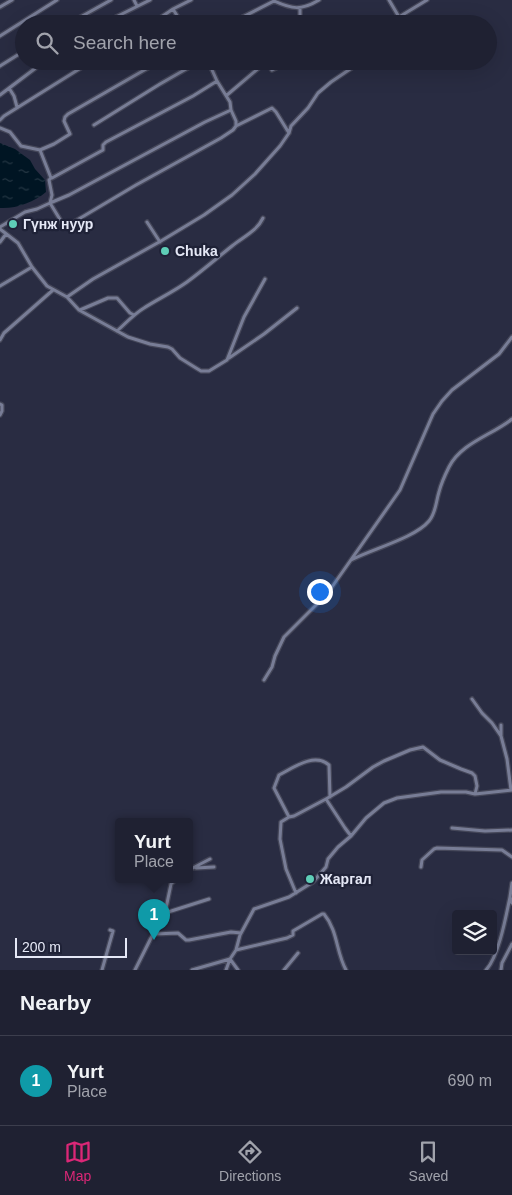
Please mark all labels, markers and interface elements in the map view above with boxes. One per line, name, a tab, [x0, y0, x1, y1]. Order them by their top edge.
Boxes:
search box	[15, 15, 497, 70]
icon: search	[33, 29, 61, 57]
text: Search here	[73, 32, 177, 53]
place label: Гүнж нуур	[23, 216, 93, 232]
marker: Гүнж нуур	[7, 218, 19, 230]
place label: Chuka	[175, 243, 218, 259]
marker: Chuka	[159, 245, 171, 257]
your location	[307, 579, 333, 605]
popup	[115, 818, 193, 883]
text: Yurt	[134, 831, 171, 852]
text: Place	[134, 853, 174, 870]
place label: Жаргал	[319, 871, 372, 887]
marker: Жаргал	[304, 873, 316, 885]
pin: 1	[138, 899, 170, 940]
map controls	[452, 910, 497, 955]
button: layers	[452, 910, 497, 955]
scale bar	[15, 935, 128, 958]
text: 200 m	[22, 939, 61, 955]
text: Nearby	[20, 991, 91, 1014]
text: Yurt	[67, 1061, 104, 1082]
text: 1	[32, 1072, 40, 1089]
text: 690 m	[448, 1072, 492, 1089]
text: Place	[67, 1083, 107, 1100]
tab: Map	[64, 1138, 92, 1184]
tab: Directions	[219, 1138, 281, 1184]
tab: Saved	[409, 1138, 448, 1184]

